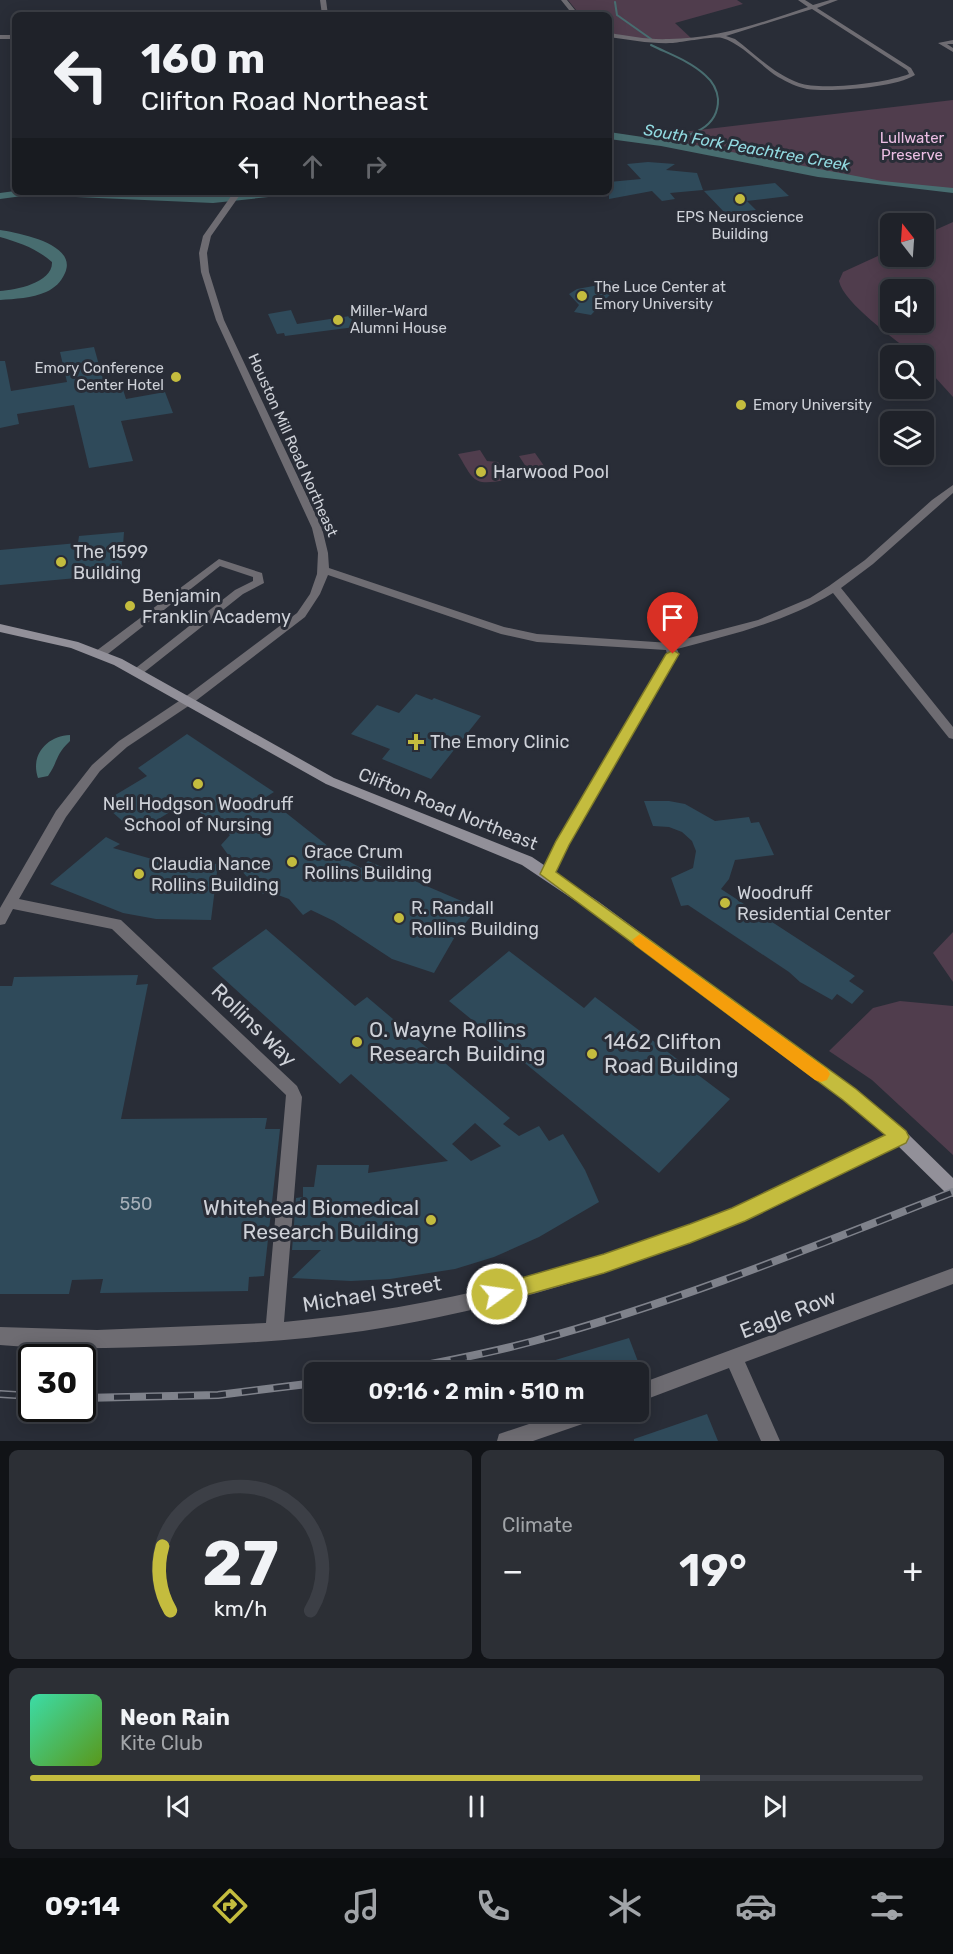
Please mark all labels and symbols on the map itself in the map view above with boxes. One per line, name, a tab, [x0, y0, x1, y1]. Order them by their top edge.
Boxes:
water label: South Fork Peachtree Creek	[642, 120, 852, 175]
park label: Lullwater Preserve	[880, 129, 945, 164]
marker: EPS Neuroscience Building	[733, 192, 747, 206]
place label: EPS Neuroscience Building	[676, 208, 804, 243]
north arrow	[880, 213, 934, 267]
place label: The Luce Center at Emory University	[594, 278, 726, 313]
marker: The Luce Center at Emory University	[575, 289, 589, 303]
place label: Miller-Ward Alumni House	[350, 302, 447, 337]
marker: Miller-Ward Alumni House	[331, 313, 345, 327]
street label: Houston Mill Road Northeast	[244, 350, 342, 540]
place label: Emory Conference Center Hotel	[34, 359, 164, 394]
marker: Emory Conference Center Hotel	[169, 370, 183, 384]
place label: Emory University	[753, 396, 872, 414]
marker: Emory University	[734, 398, 748, 412]
place label: Harwood Pool	[493, 461, 609, 483]
marker: Harwood Pool	[474, 465, 488, 479]
place label: The 1599 Building	[73, 541, 148, 584]
marker: The 1599 Building	[54, 555, 68, 569]
place label: Benjamin Franklin Academy	[142, 585, 291, 628]
pin	[647, 592, 698, 654]
marker: Benjamin Franklin Academy	[123, 599, 137, 613]
place label: The Emory Clinic	[430, 731, 569, 753]
marker: The Emory Clinic	[407, 733, 425, 751]
street label: Clifton Road Northeast	[355, 763, 541, 855]
marker: Nell Hodgson Woodruff School of Nursing	[191, 777, 205, 791]
place label: Nell Hodgson Woodruff School of Nursing	[103, 793, 294, 836]
place label: Grace Crum Rollins Building	[304, 841, 432, 884]
place label: Claudia Nance Rollins Building	[151, 853, 279, 896]
marker: Grace Crum Rollins Building	[285, 855, 299, 869]
marker: Claudia Nance Rollins Building	[132, 867, 146, 881]
place label: Woodruff Residential Center	[737, 882, 891, 925]
marker: Woodruff Residential Center	[718, 896, 732, 910]
place label: R. Randall Rollins Building	[411, 897, 539, 940]
marker: R. Randall Rollins Building	[392, 911, 406, 925]
street label: Rollins Way	[207, 978, 302, 1072]
place label: O. Wayne Rollins Research Building	[369, 1017, 545, 1066]
place label: 1462 Clifton Road Building	[604, 1029, 739, 1078]
marker: O. Wayne Rollins Research Building	[350, 1035, 364, 1049]
marker: 1462 Clifton Road Building	[585, 1047, 599, 1061]
house number: 550	[120, 1193, 152, 1215]
place label: Whitehead Biomedical Research Building	[203, 1195, 419, 1244]
marker: Whitehead Biomedical Research Building	[424, 1213, 438, 1227]
position arrow	[465, 1262, 529, 1326]
street label: Michael Street	[301, 1270, 443, 1317]
street label: Eagle Row	[736, 1284, 840, 1343]
speed limit sign: 30	[18, 1344, 96, 1422]

